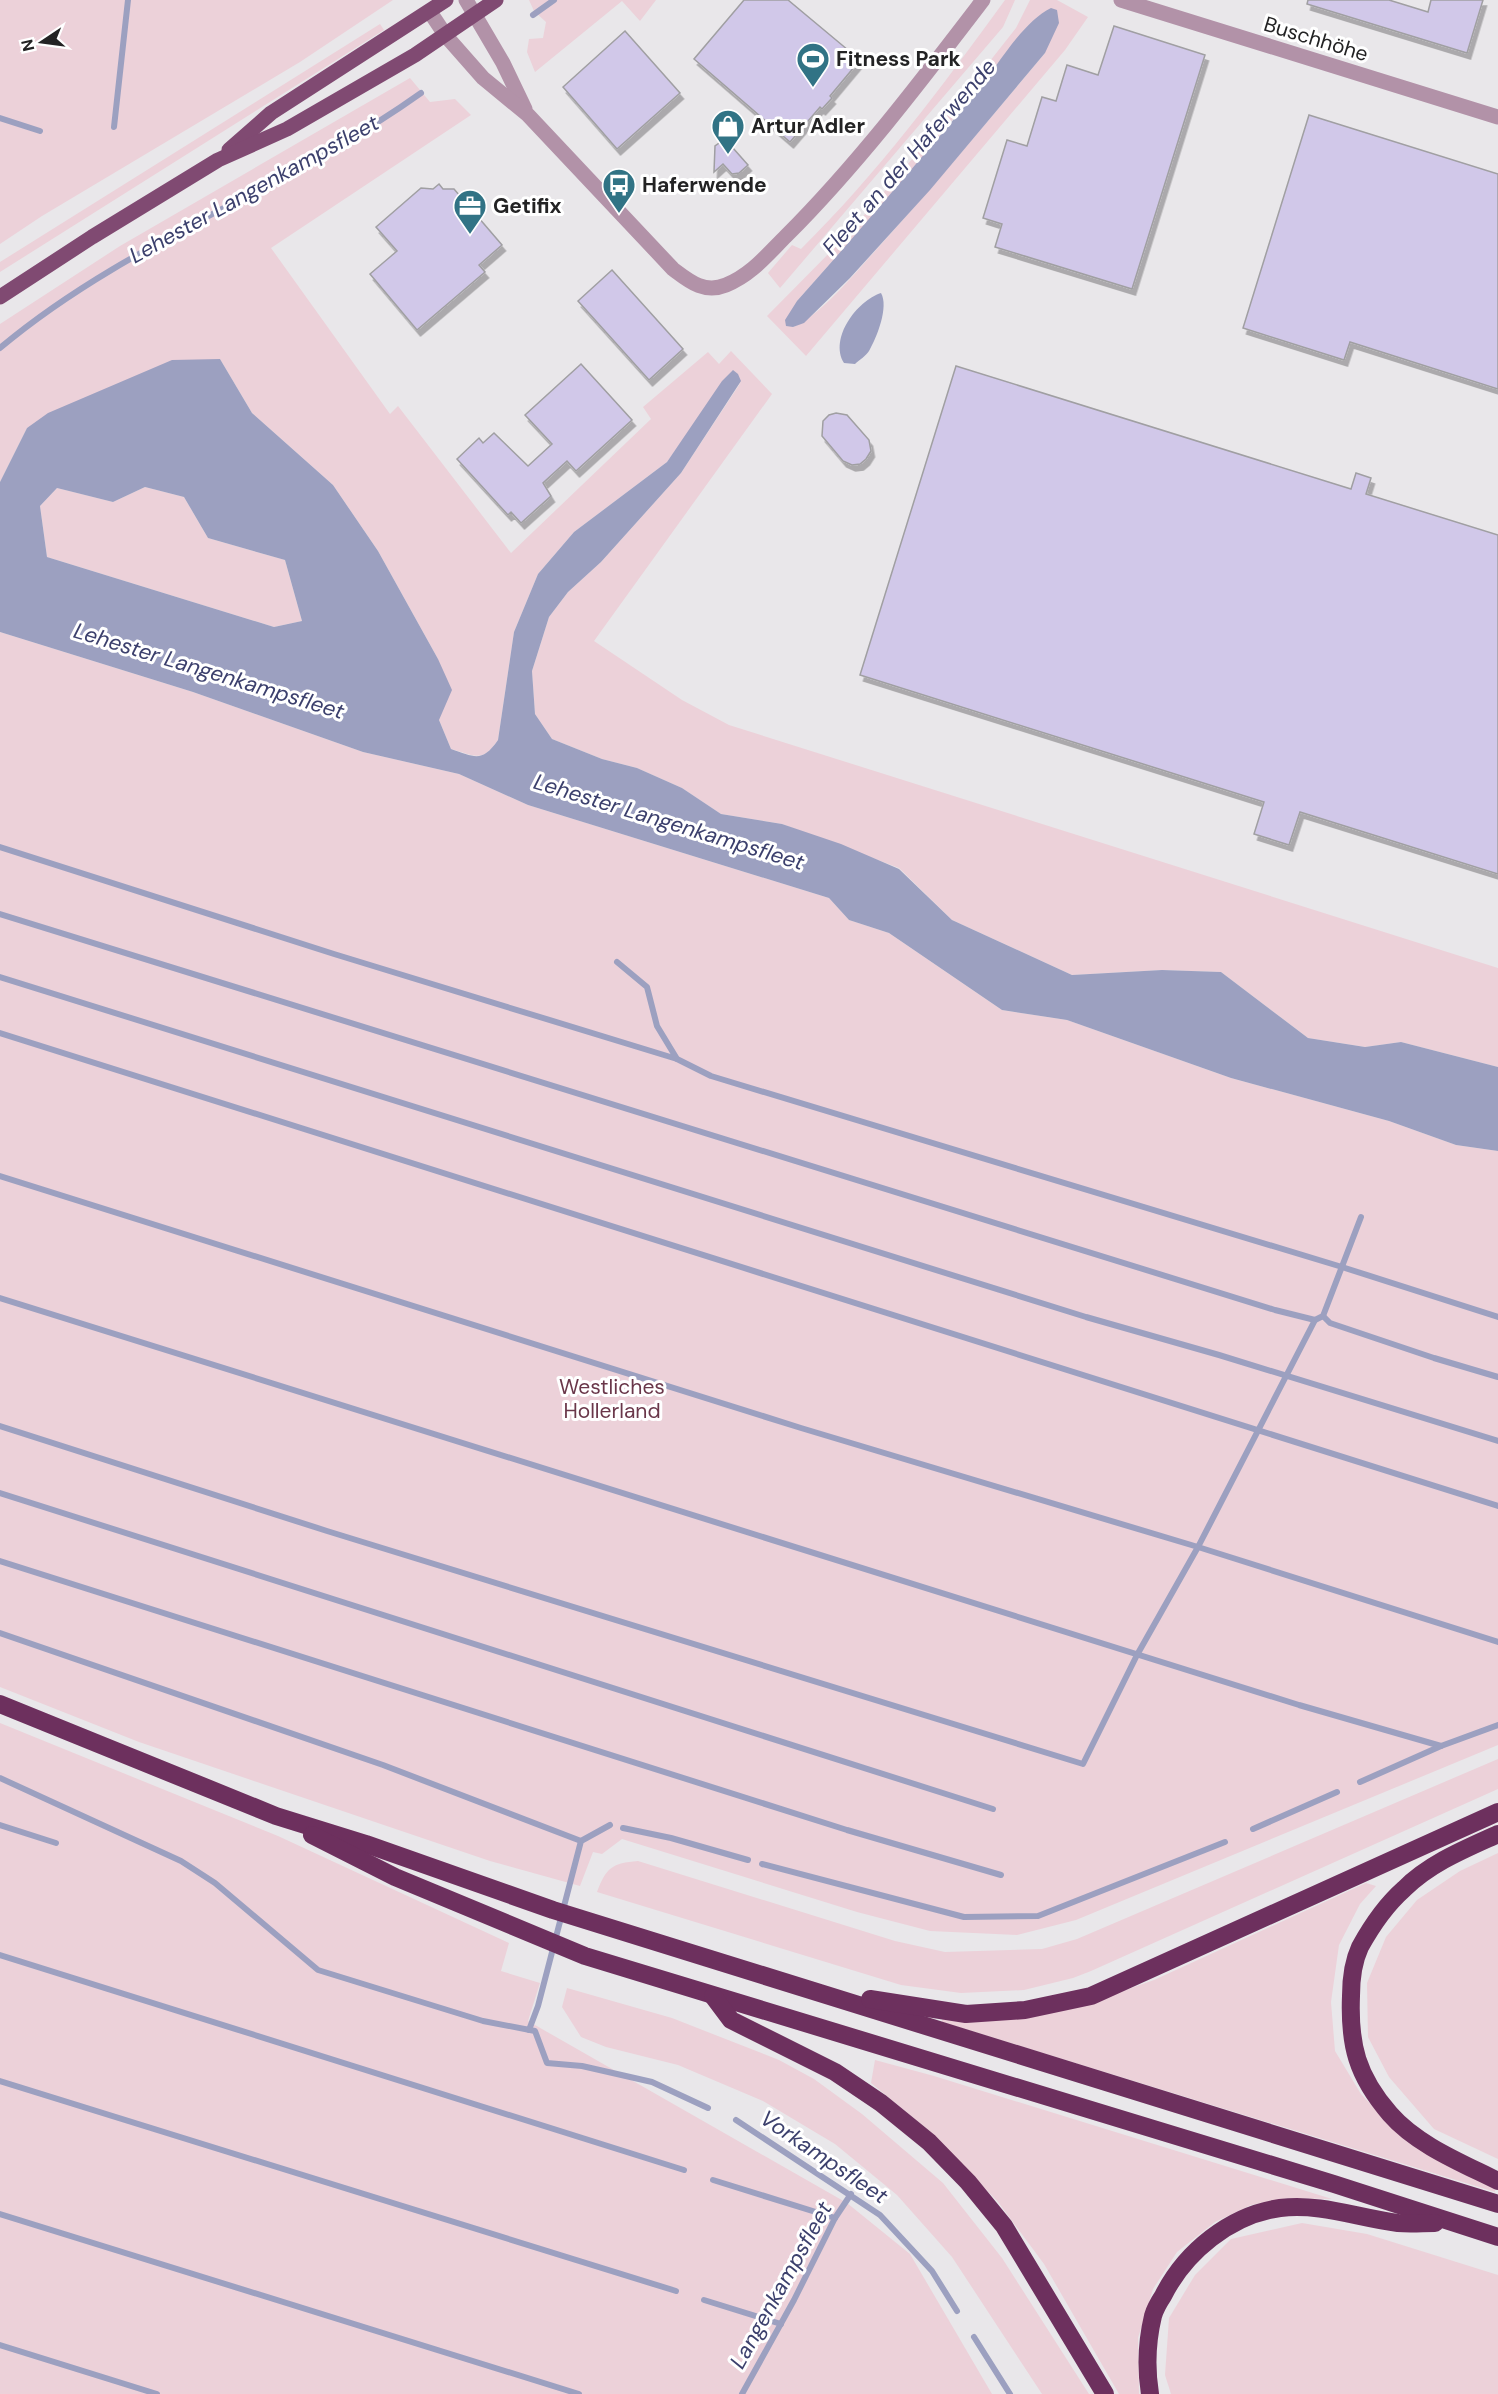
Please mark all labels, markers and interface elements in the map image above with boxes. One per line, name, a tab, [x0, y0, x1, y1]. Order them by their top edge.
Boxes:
street label: Buschhöhe	[1260, 10, 1372, 68]
north arrow	[12, 12, 72, 72]
text: N	[16, 37, 39, 53]
sports icon: Fitness Park	[795, 41, 831, 88]
place label: Fitness Park	[836, 45, 961, 73]
water label: Fleet an der Haferwende	[816, 53, 1002, 261]
water label: Lehester Langenkampsfleet	[124, 108, 384, 270]
shop icon: Artur Adler	[710, 108, 746, 155]
place label: Artur Adler	[751, 112, 865, 140]
bus stop icon: Haferwende	[601, 167, 637, 214]
place label: Haferwende	[642, 171, 767, 199]
office icon: Getifix	[452, 188, 488, 235]
place label: Getifix	[493, 192, 561, 220]
water label: Lehester Langenkampsfleet	[70, 616, 348, 726]
water label: Lehester Langenkampsfleet	[530, 767, 808, 877]
park label: Westliches Hollerland	[559, 1373, 665, 1425]
water label: Vorkampsfleet	[755, 2104, 894, 2211]
water label: Langenkampsfleet	[723, 2196, 839, 2374]

